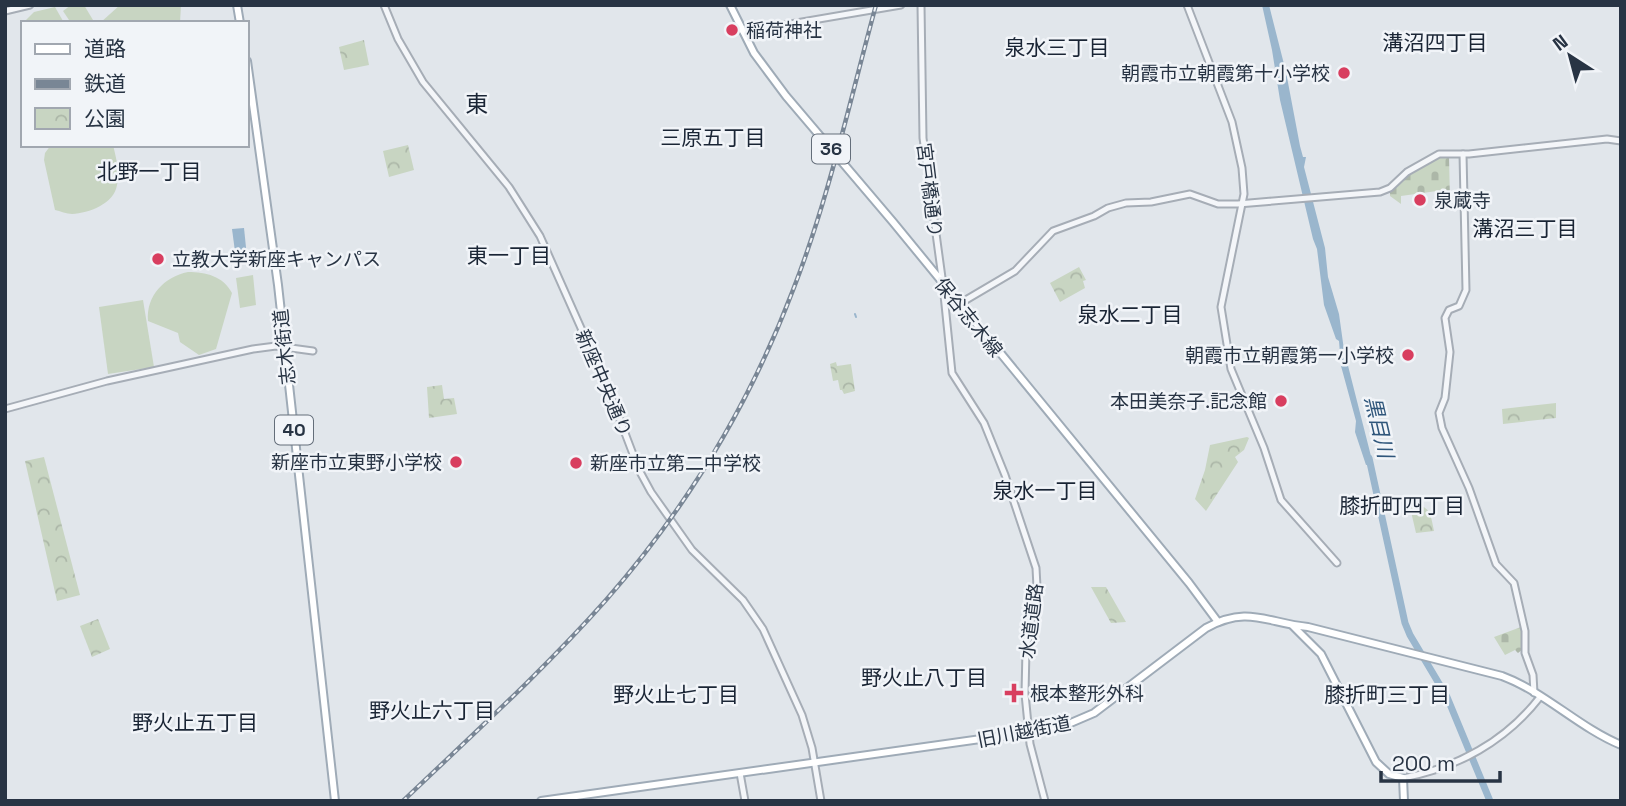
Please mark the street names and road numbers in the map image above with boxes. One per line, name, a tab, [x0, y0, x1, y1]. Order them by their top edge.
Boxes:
road number: 36	[812, 134, 850, 164]
street label: 宮戸橋通り	[911, 141, 948, 239]
street label: 保谷志木線	[929, 273, 1008, 362]
street label: 志木街道	[268, 308, 301, 386]
street label: 新座中央通り	[570, 326, 637, 441]
road number: 40	[275, 416, 313, 444]
street label: 水道道路	[1014, 582, 1049, 660]
street label: 旧川越街道	[975, 710, 1073, 753]

